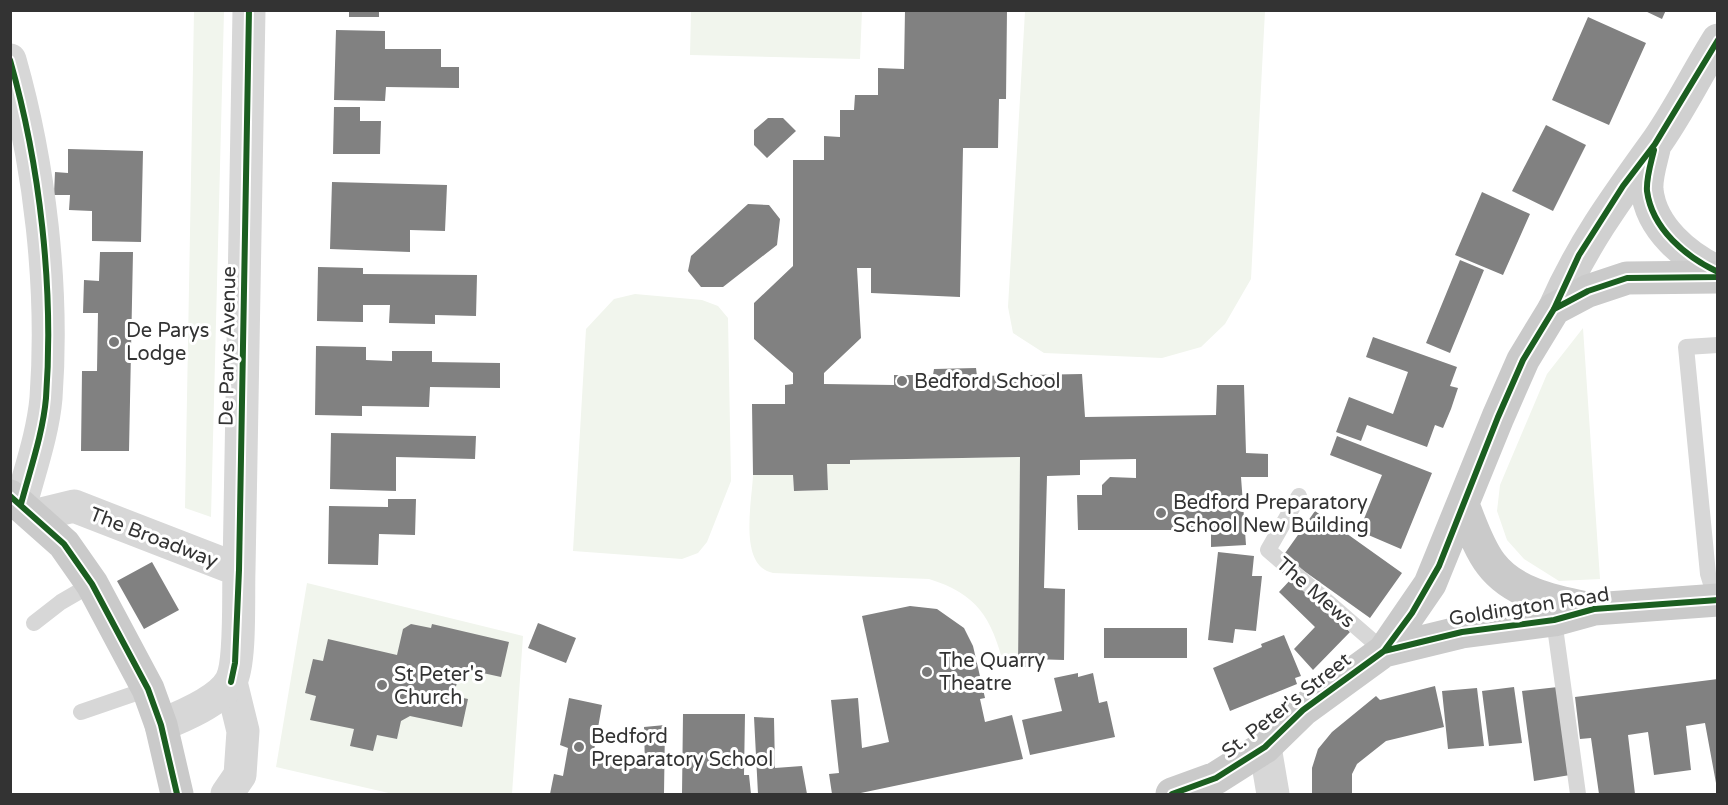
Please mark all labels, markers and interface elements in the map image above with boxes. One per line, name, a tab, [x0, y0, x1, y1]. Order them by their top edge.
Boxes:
street label: De Parys Avenue	[215, 266, 241, 426]
place label: De Parys Lodge	[126, 319, 209, 366]
marker: De Parys Lodge	[107, 335, 121, 349]
place label: Bedford School	[914, 370, 1061, 394]
marker: Bedford School	[895, 374, 909, 388]
place label: Bedford Preparatory School New Building	[1173, 491, 1369, 538]
street label: The Broadway	[86, 502, 221, 573]
marker: Bedford Preparatory School New Building	[1154, 506, 1168, 520]
street label: The Mews	[1271, 552, 1360, 633]
street label: Goldington Road	[1447, 582, 1611, 632]
street label: St. Peter's Street	[1217, 648, 1356, 764]
place label: The Quarry Theatre	[939, 649, 1046, 696]
place label: St Peter's Church	[394, 663, 484, 710]
marker: The Quarry Theatre	[920, 665, 934, 679]
marker: St Peter's Church	[375, 678, 389, 692]
place label: Bedford Preparatory School	[591, 725, 773, 772]
marker: Bedford Preparatory School	[572, 740, 586, 754]

